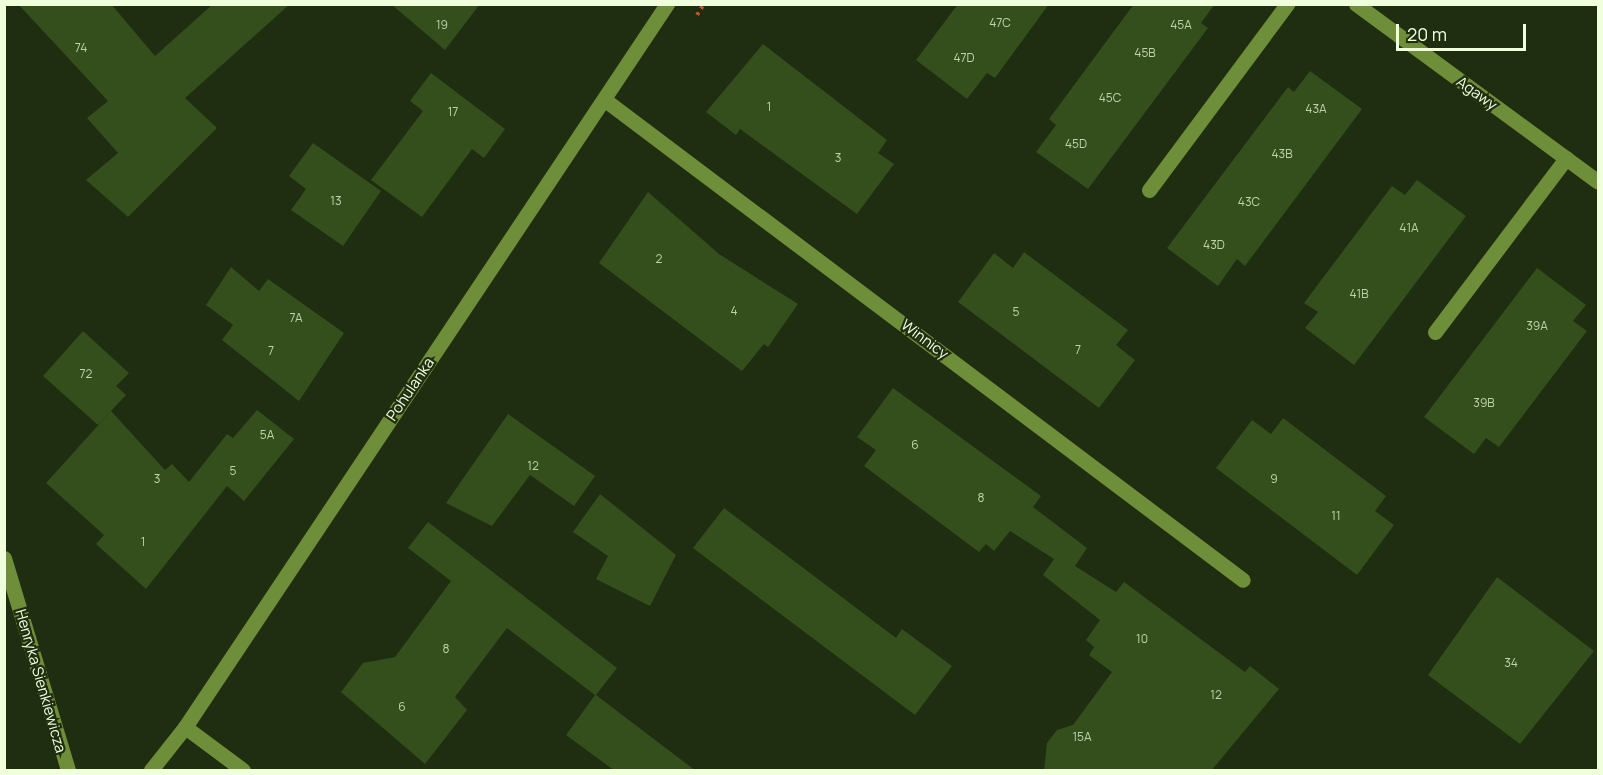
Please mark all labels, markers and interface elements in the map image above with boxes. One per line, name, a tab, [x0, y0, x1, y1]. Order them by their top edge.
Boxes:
scale bar	[1399, 12, 1530, 50]
house number: 47C	[989, 16, 1011, 30]
house number: 19	[436, 18, 448, 32]
house number: 45A	[1170, 18, 1192, 32]
text: 20 m	[1407, 22, 1447, 46]
house number: 74	[75, 41, 87, 55]
house number: 45B	[1134, 46, 1156, 60]
house number: 47D	[953, 51, 975, 65]
street label: Agawy	[1453, 72, 1501, 114]
house number: 45C	[1099, 91, 1121, 105]
house number: 1	[767, 100, 771, 114]
house number: 43A	[1305, 102, 1327, 116]
house number: 17	[448, 105, 458, 119]
house number: 45D	[1065, 137, 1087, 151]
house number: 43B	[1271, 147, 1293, 161]
house number: 3	[835, 151, 841, 165]
house number: 13	[330, 194, 342, 208]
house number: 43C	[1238, 195, 1260, 209]
house number: 41A	[1399, 221, 1419, 235]
house number: 43D	[1203, 238, 1225, 252]
house number: 2	[656, 252, 662, 266]
house number: 41B	[1349, 287, 1369, 301]
house number: 4	[730, 304, 738, 318]
house number: 5	[1013, 305, 1019, 319]
house number: 7A	[289, 311, 303, 325]
street label: Winnicy	[898, 315, 952, 363]
house number: 39A	[1526, 319, 1548, 333]
house number: 7	[1075, 343, 1081, 357]
house number: 7	[268, 344, 274, 358]
street label: Pohulanka	[382, 354, 438, 424]
house number: 72	[80, 367, 92, 381]
house number: 39B	[1473, 396, 1495, 410]
house number: 5A	[260, 428, 274, 442]
house number: 6	[911, 438, 919, 452]
house number: 12	[527, 459, 539, 473]
house number: 5	[230, 464, 236, 478]
house number: 3	[154, 472, 160, 486]
house number: 9	[1270, 472, 1278, 486]
house number: 8	[978, 491, 984, 505]
house number: 11	[1331, 509, 1341, 523]
house number: 1	[141, 535, 145, 549]
street label: Henryka Sienkiewicza	[12, 607, 70, 755]
house number: 10	[1136, 632, 1148, 646]
house number: 8	[443, 642, 449, 656]
house number: 34	[1504, 656, 1518, 670]
house number: 12	[1210, 688, 1222, 702]
house number: 6	[398, 700, 406, 714]
house number: 15A	[1072, 730, 1092, 744]

